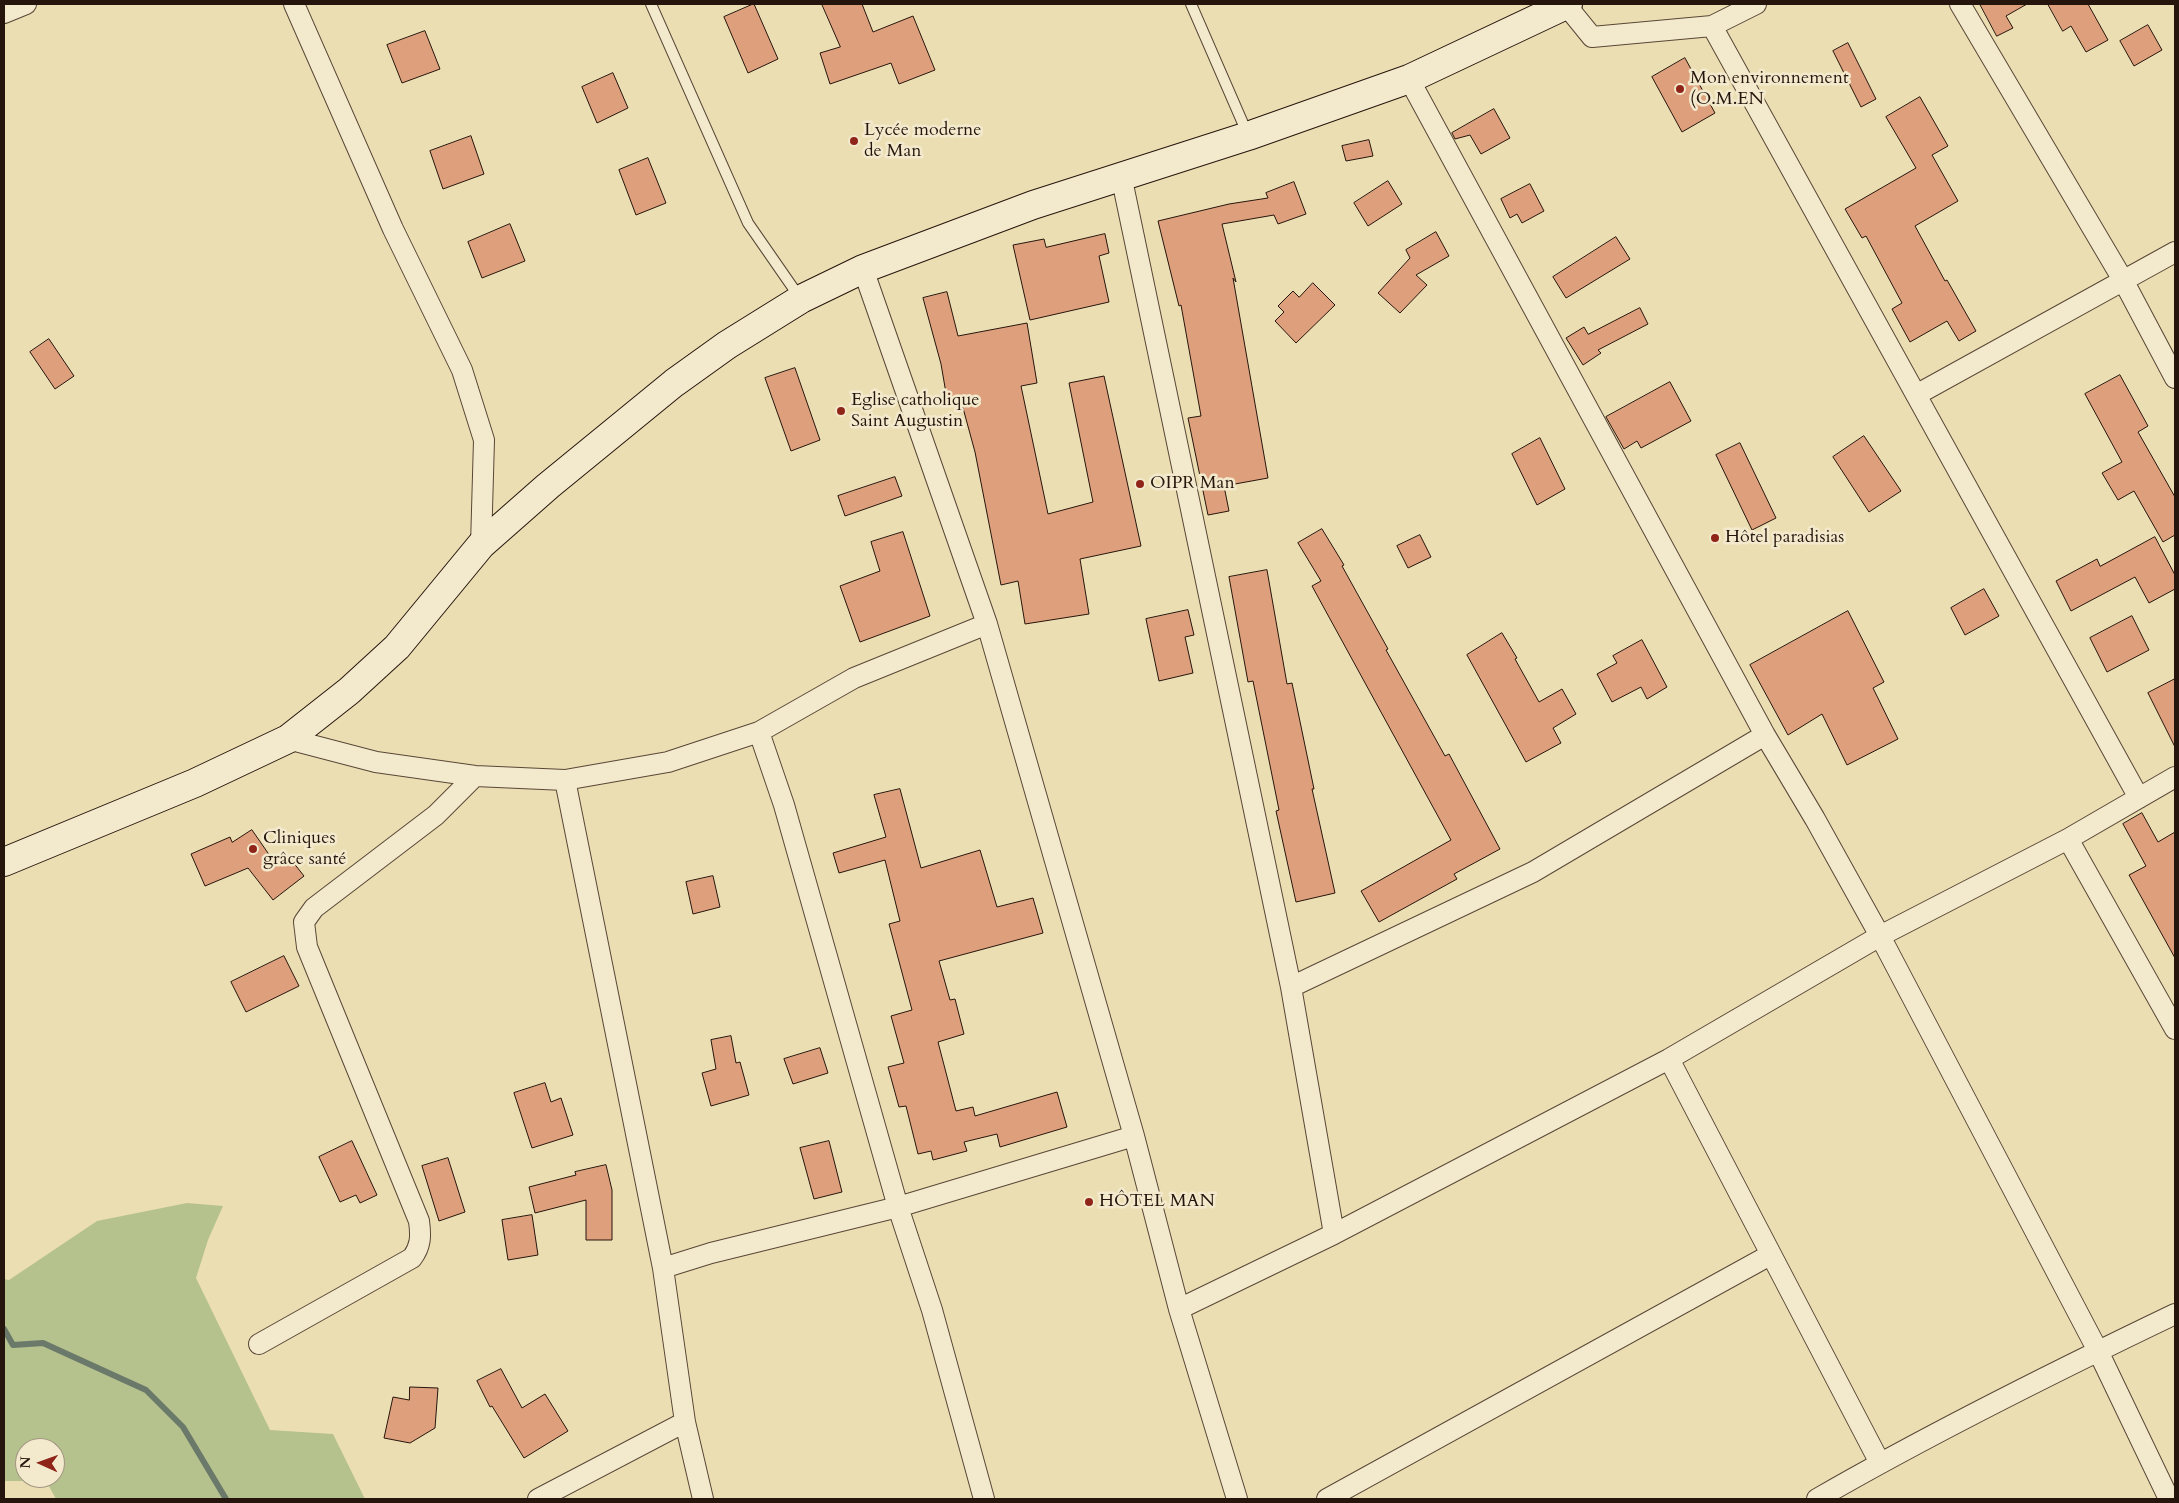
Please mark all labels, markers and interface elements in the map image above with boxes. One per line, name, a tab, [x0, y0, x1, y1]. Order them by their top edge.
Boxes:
place label: Mon environnement (O.M.EN	[1690, 68, 1849, 110]
marker: Mon environnement (O.M.EN	[1674, 83, 1686, 95]
place label: Lycée moderne de Man	[864, 120, 981, 162]
marker: Lycée moderne de Man	[848, 135, 860, 147]
place label: Eglise catholique Saint Augustin	[851, 390, 979, 432]
marker: Eglise catholique Saint Augustin	[835, 405, 847, 417]
place label: OIPR Man	[1150, 473, 1235, 495]
marker: OIPR Man	[1134, 478, 1146, 490]
place label: Hôtel paradisias	[1725, 527, 1844, 549]
marker: Hôtel paradisias	[1709, 532, 1721, 544]
place label: Cliniques grâce santé	[263, 828, 347, 871]
marker: Cliniques grâce santé	[247, 843, 259, 855]
place label: HÔTEL MAN	[1099, 1191, 1215, 1213]
marker: HÔTEL MAN	[1083, 1196, 1095, 1208]
north arrow	[15, 1438, 65, 1488]
text: N	[16, 1456, 35, 1469]

